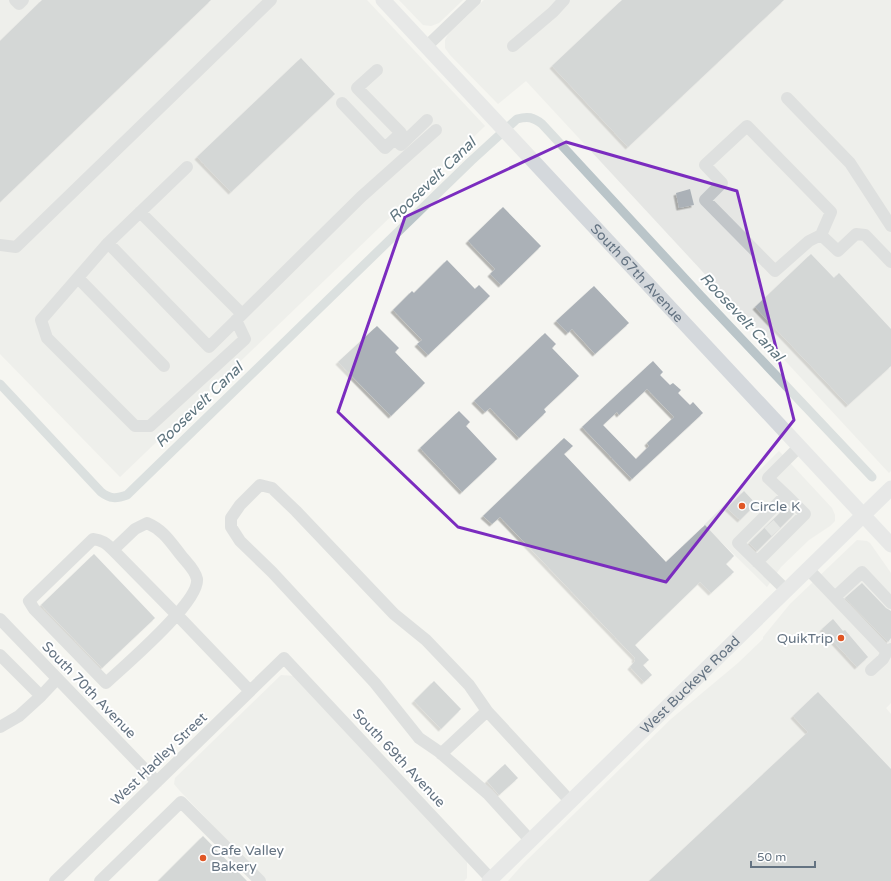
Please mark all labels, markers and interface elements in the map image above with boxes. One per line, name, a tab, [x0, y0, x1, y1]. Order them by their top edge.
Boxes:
water label: Roosevelt Canal	[385, 132, 481, 226]
street label: South 67th Avenue	[587, 220, 687, 326]
water label: Roosevelt Canal	[696, 269, 789, 367]
water label: Roosevelt Canal	[152, 357, 248, 451]
place label: Circle K	[750, 498, 800, 515]
marker: Circle K	[737, 501, 747, 511]
place label: QuikTrip	[777, 630, 833, 647]
street label: West Buckeye Road	[637, 632, 743, 737]
marker: QuikTrip	[836, 633, 846, 643]
street label: South 70th Avenue	[38, 638, 140, 742]
street label: South 69th Avenue	[349, 705, 449, 811]
street label: West Hadley Street	[107, 708, 211, 809]
place label: Cafe Valley Bakery	[211, 842, 285, 875]
scale bar	[751, 843, 815, 869]
text: 50 m	[757, 850, 786, 864]
marker: Cafe Valley Bakery	[198, 853, 208, 863]

